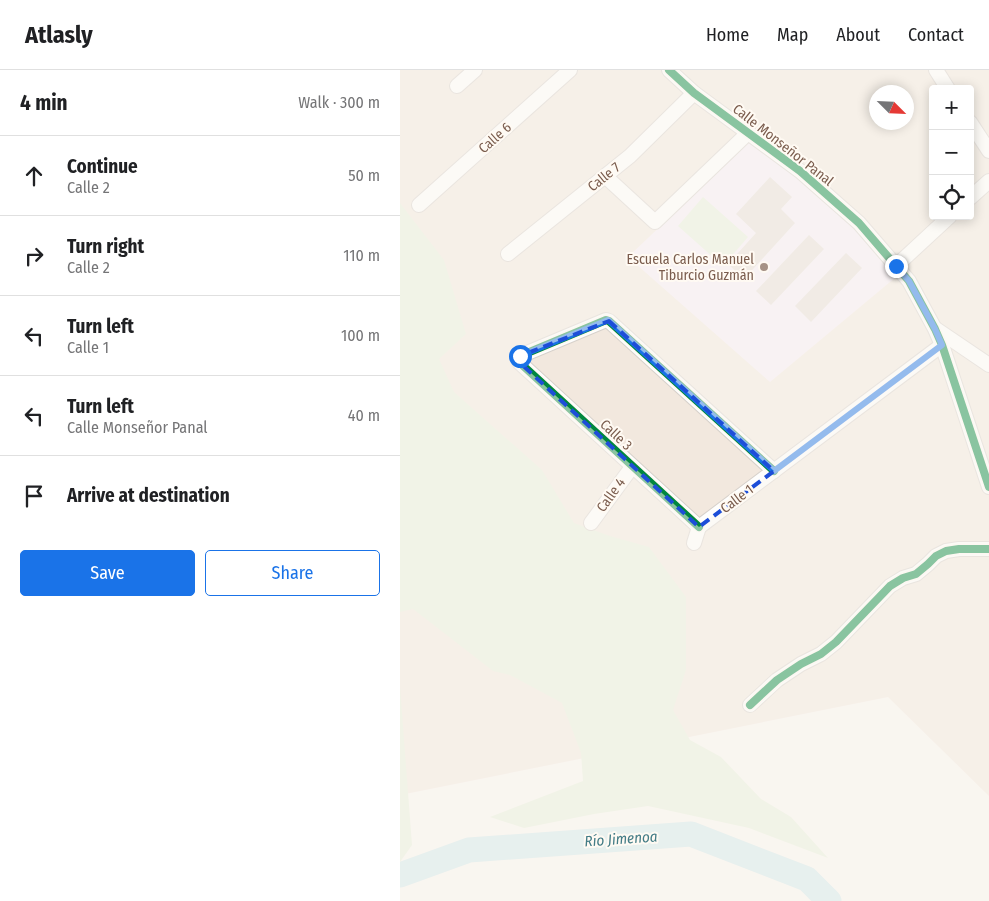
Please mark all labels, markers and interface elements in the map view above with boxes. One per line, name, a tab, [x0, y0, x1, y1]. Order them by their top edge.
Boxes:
text: Atlasly	[25, 21, 93, 49]
text: Home	[706, 24, 749, 46]
text: Map	[777, 24, 808, 46]
text: About	[836, 24, 880, 46]
text: Contact	[908, 24, 964, 46]
north arrow	[869, 85, 914, 130]
map controls	[929, 85, 974, 220]
button: +	[929, 85, 974, 130]
text: 4 min	[20, 90, 68, 116]
text: Walk · 300 m	[298, 93, 380, 112]
street label: Calle Monseñor Panal	[729, 100, 837, 190]
street label: Calle 6	[475, 119, 515, 157]
button: −	[929, 130, 974, 175]
text: Continue	[67, 155, 138, 178]
street label: Calle 7	[584, 159, 624, 195]
icon: ahead	[20, 162, 48, 190]
text: 50 m	[348, 166, 380, 185]
button: locate	[929, 175, 974, 220]
text: Calle 2	[67, 178, 110, 197]
text: Turn right	[67, 235, 144, 258]
icon: right	[20, 242, 48, 270]
text: 110 m	[343, 246, 380, 265]
place label: Escuela Carlos Manuel Tiburcio Guzmán	[627, 251, 754, 284]
route end	[885, 255, 908, 278]
text: Calle 2	[67, 258, 110, 277]
marker: Escuela Carlos Manuel Tiburcio Guzmán	[758, 261, 770, 273]
text: Turn left	[67, 315, 134, 338]
icon: left	[20, 322, 48, 350]
text: 100 m	[341, 326, 380, 345]
text: Calle 1	[67, 338, 109, 357]
route start	[509, 345, 532, 368]
text: Turn left	[67, 395, 134, 418]
icon: left	[20, 402, 48, 430]
text: 40 m	[348, 406, 380, 425]
street label: Calle 3	[596, 416, 636, 454]
text: Calle Monseñor Panal	[67, 418, 208, 437]
street label: Calle 4	[593, 474, 629, 515]
street label: Calle 1	[717, 481, 757, 517]
icon: arrive	[20, 482, 48, 510]
text: Arrive at destination	[67, 484, 230, 507]
button: Save	[20, 550, 195, 596]
button: Share	[205, 550, 380, 596]
water label: Río Jimenoa	[584, 827, 658, 851]

